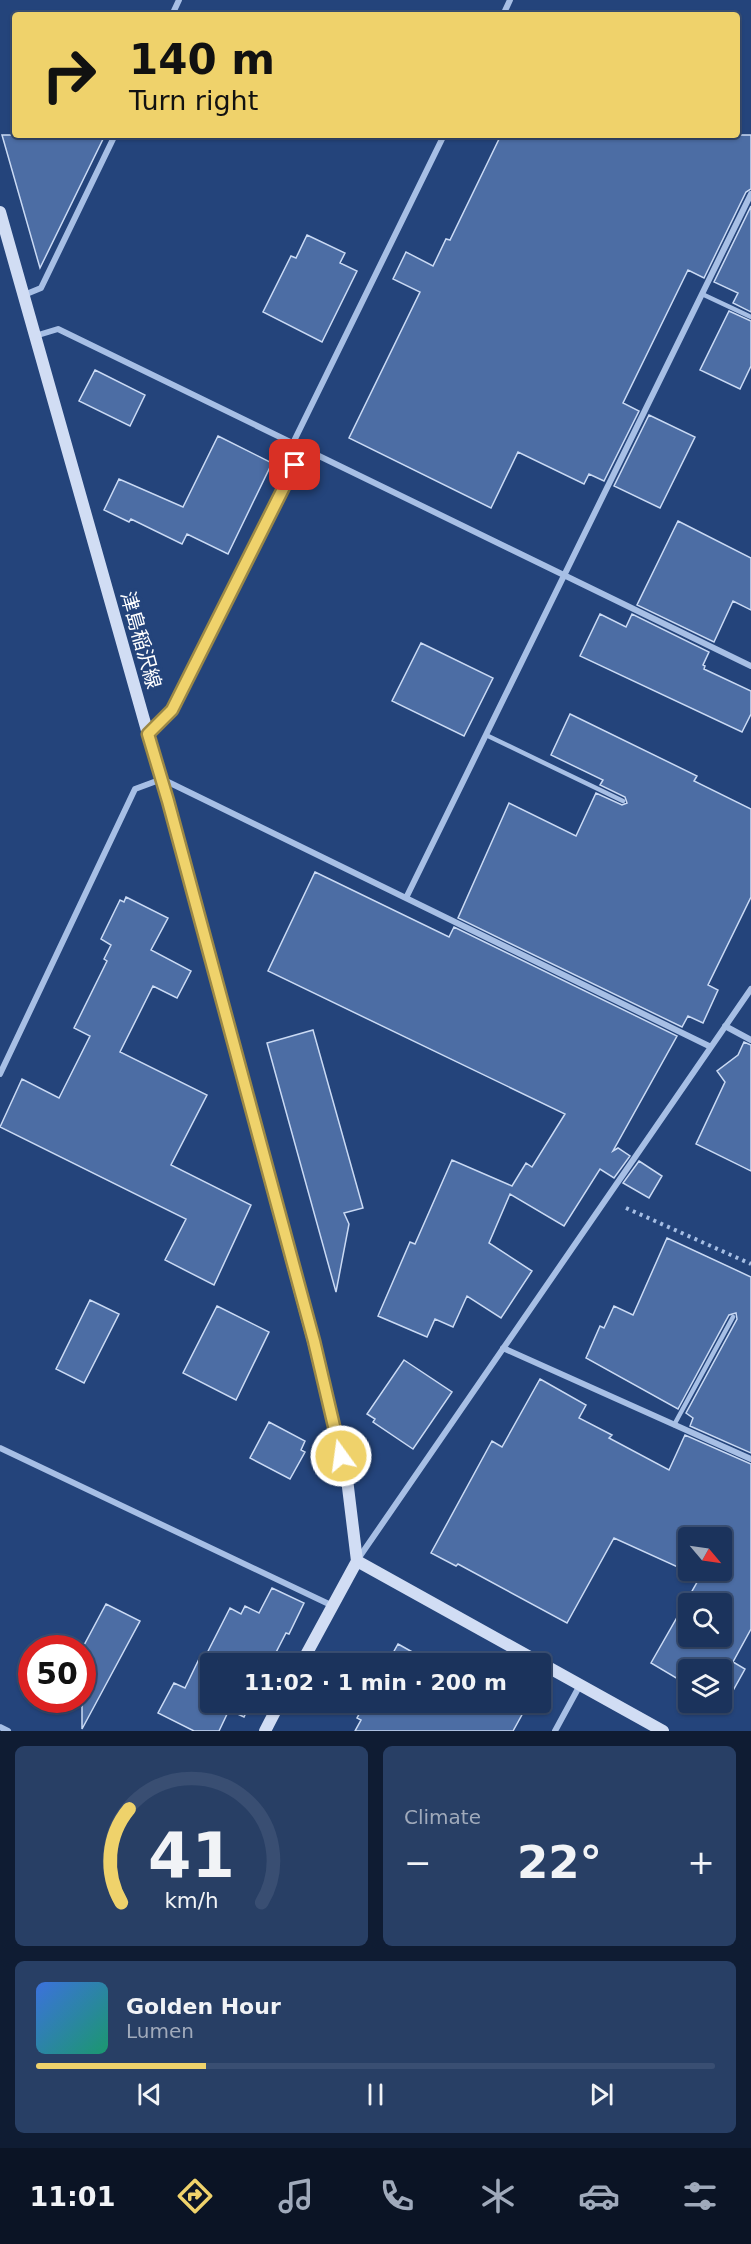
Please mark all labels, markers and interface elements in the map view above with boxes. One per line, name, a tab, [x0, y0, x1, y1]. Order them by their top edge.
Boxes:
text: 140 m	[129, 35, 275, 84]
icon: right	[30, 36, 108, 114]
text: Turn right	[129, 85, 258, 116]
pin	[269, 439, 320, 490]
icon: arrive	[278, 448, 311, 481]
street label: 津島稲沢線	[116, 589, 166, 691]
position arrow	[309, 1424, 373, 1488]
north arrow	[678, 1527, 732, 1581]
map controls	[678, 1527, 732, 1713]
button: search	[678, 1593, 732, 1647]
speed limit sign: 50	[18, 1635, 96, 1713]
button: layers	[678, 1659, 732, 1713]
text: 11:02 · 1 min · 200 m	[244, 1670, 507, 1695]
text: Climate	[404, 1805, 481, 1829]
text: 41	[148, 1819, 235, 1892]
text: 22°	[517, 1836, 602, 1889]
text: −	[404, 1843, 432, 1882]
text: +	[687, 1843, 715, 1882]
text: km/h	[164, 1888, 219, 1913]
text: Golden Hour	[126, 1994, 281, 2019]
text: Lumen	[126, 2019, 194, 2043]
icon: previous	[133, 2078, 166, 2111]
icon: pause	[359, 2078, 392, 2111]
icon: next	[585, 2078, 618, 2111]
icon: directions	[174, 2175, 216, 2217]
icon: music	[275, 2175, 317, 2217]
icon: phone	[376, 2175, 418, 2217]
icon: climate	[477, 2175, 519, 2217]
icon: car	[578, 2175, 620, 2217]
icon: filters	[679, 2175, 721, 2217]
text: 11:01	[30, 2181, 115, 2212]

